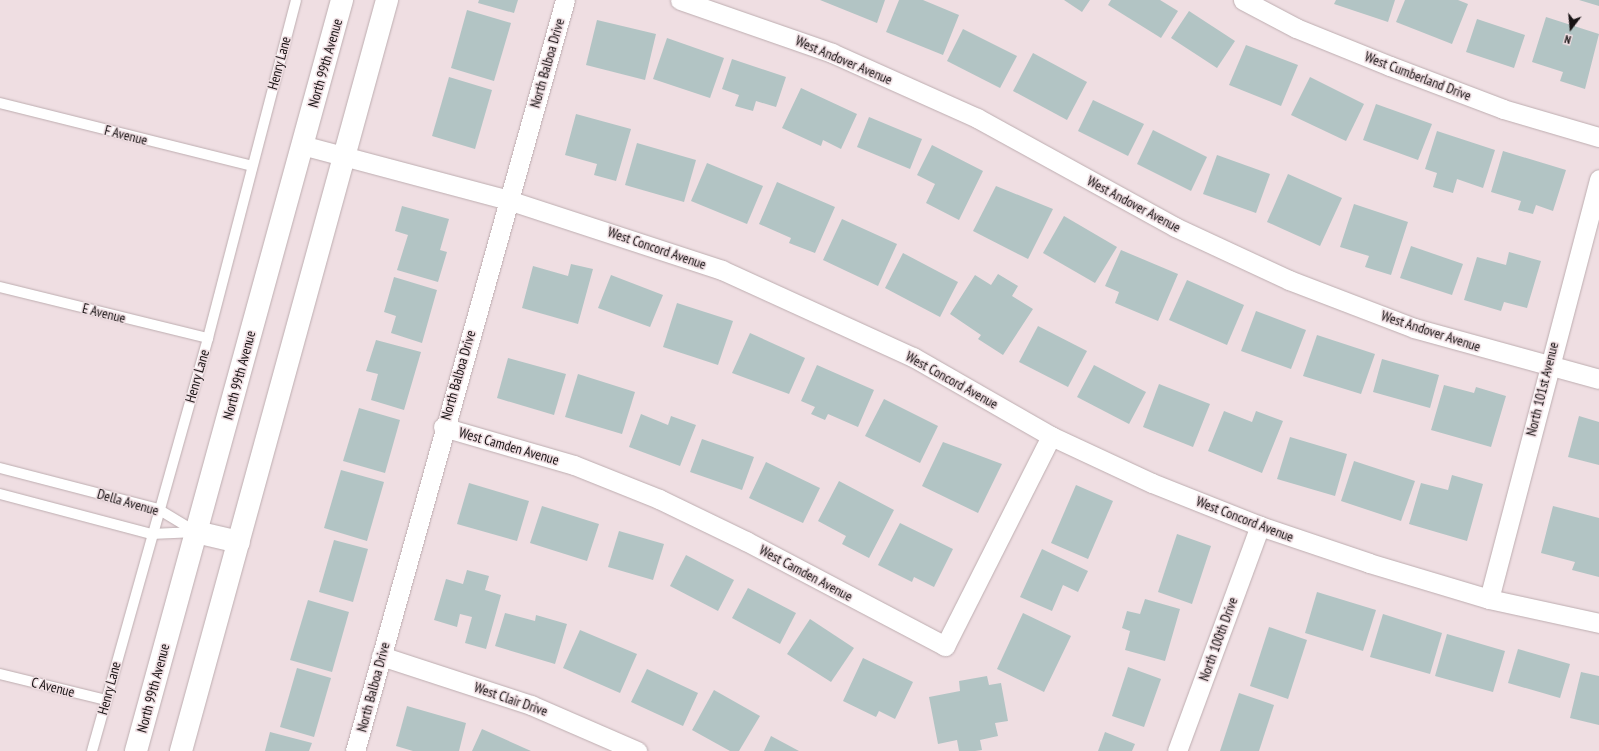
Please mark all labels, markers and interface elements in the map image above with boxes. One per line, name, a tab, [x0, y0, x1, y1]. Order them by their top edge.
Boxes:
north arrow	[1551, 8, 1591, 48]
street label: North Balboa Drive	[526, 16, 568, 110]
street label: North 99th Avenue	[304, 17, 346, 109]
street label: West Andover Avenue	[793, 32, 895, 88]
text: N	[1563, 32, 1572, 47]
street label: Henry Lane	[264, 34, 294, 92]
street label: West Cumberland Drive	[1362, 48, 1474, 104]
street label: F Avenue	[103, 122, 149, 148]
street label: West Andover Avenue	[1084, 172, 1184, 236]
street label: West Concord Avenue	[605, 223, 709, 273]
street label: E Avenue	[80, 299, 128, 327]
street label: West Andover Avenue	[1379, 307, 1483, 355]
street label: North Balboa Drive	[437, 328, 479, 422]
street label: North 99th Avenue	[219, 329, 259, 421]
street label: North 101st Avenue	[1522, 340, 1562, 438]
street label: Henry Lane	[181, 347, 213, 405]
street label: West Concord Avenue	[903, 348, 1001, 412]
street label: West Camden Avenue	[457, 424, 561, 468]
street label: Della Avenue	[95, 485, 161, 519]
street label: West Concord Avenue	[1194, 493, 1296, 545]
street label: West Camden Avenue	[756, 541, 856, 605]
street label: North 100th Drive	[1195, 595, 1241, 683]
street label: North Balboa Drive	[353, 640, 393, 734]
street label: North 99th Avenue	[133, 642, 173, 734]
street label: Henry Lane	[94, 659, 124, 717]
street label: C Avenue	[29, 673, 77, 701]
street label: West Clair Drive	[472, 679, 550, 719]

